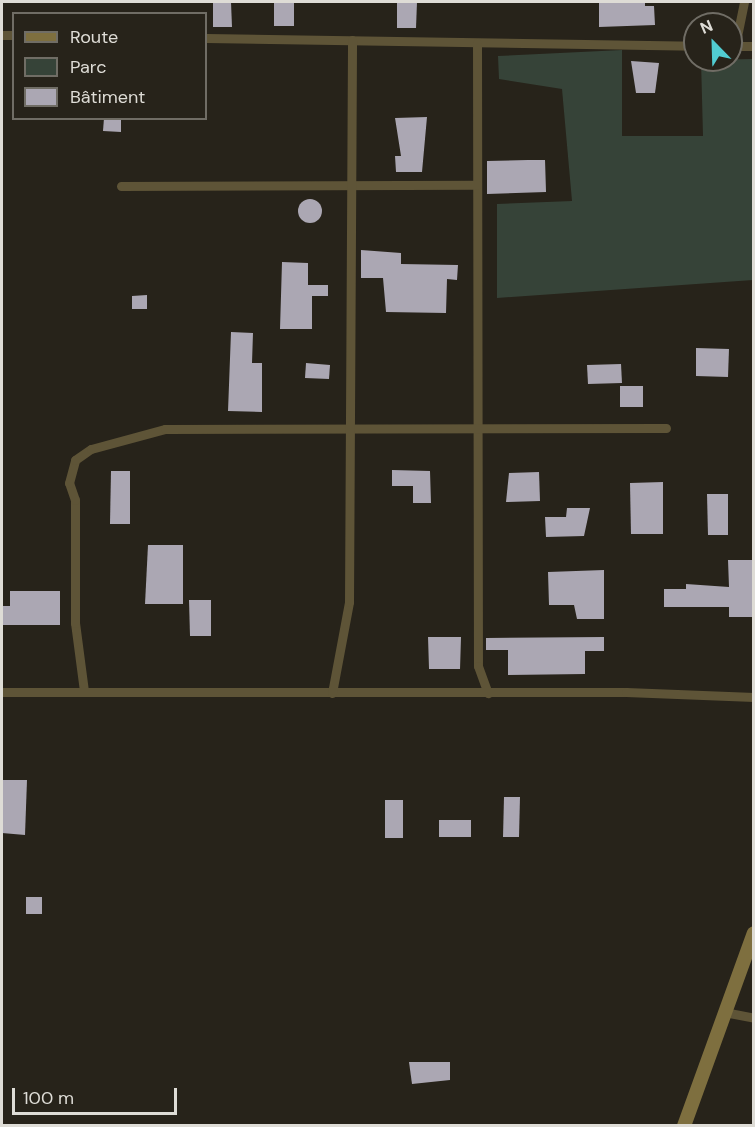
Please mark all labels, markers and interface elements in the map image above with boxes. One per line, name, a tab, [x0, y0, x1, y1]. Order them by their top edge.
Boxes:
legend	[12, 12, 207, 120]
north arrow	[683, 12, 743, 72]
text: N	[697, 15, 716, 39]
text: Route	[70, 25, 118, 49]
text: Parc	[70, 55, 106, 79]
text: Bâtiment	[70, 85, 145, 109]
scale bar	[15, 1076, 180, 1114]
text: 100 m	[23, 1086, 74, 1110]

